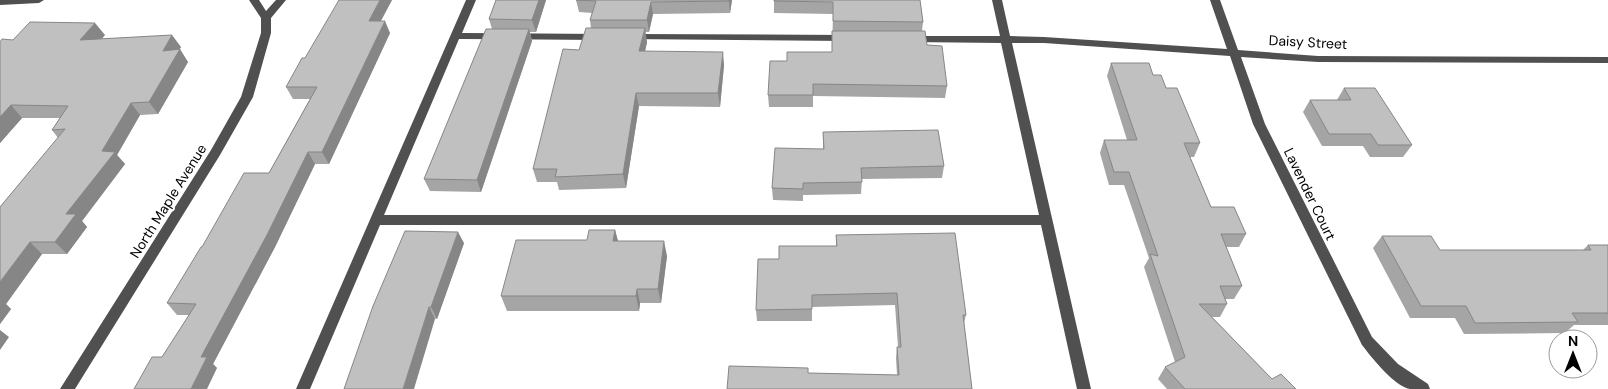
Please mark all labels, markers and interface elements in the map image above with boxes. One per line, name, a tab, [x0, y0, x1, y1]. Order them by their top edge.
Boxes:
street label: Daisy Street	[1268, 31, 1348, 53]
street label: North Maple Avenue	[126, 141, 210, 261]
street label: Lavender Court	[1280, 145, 1340, 243]
north arrow	[1548, 329, 1598, 379]
text: N	[1568, 332, 1578, 350]

